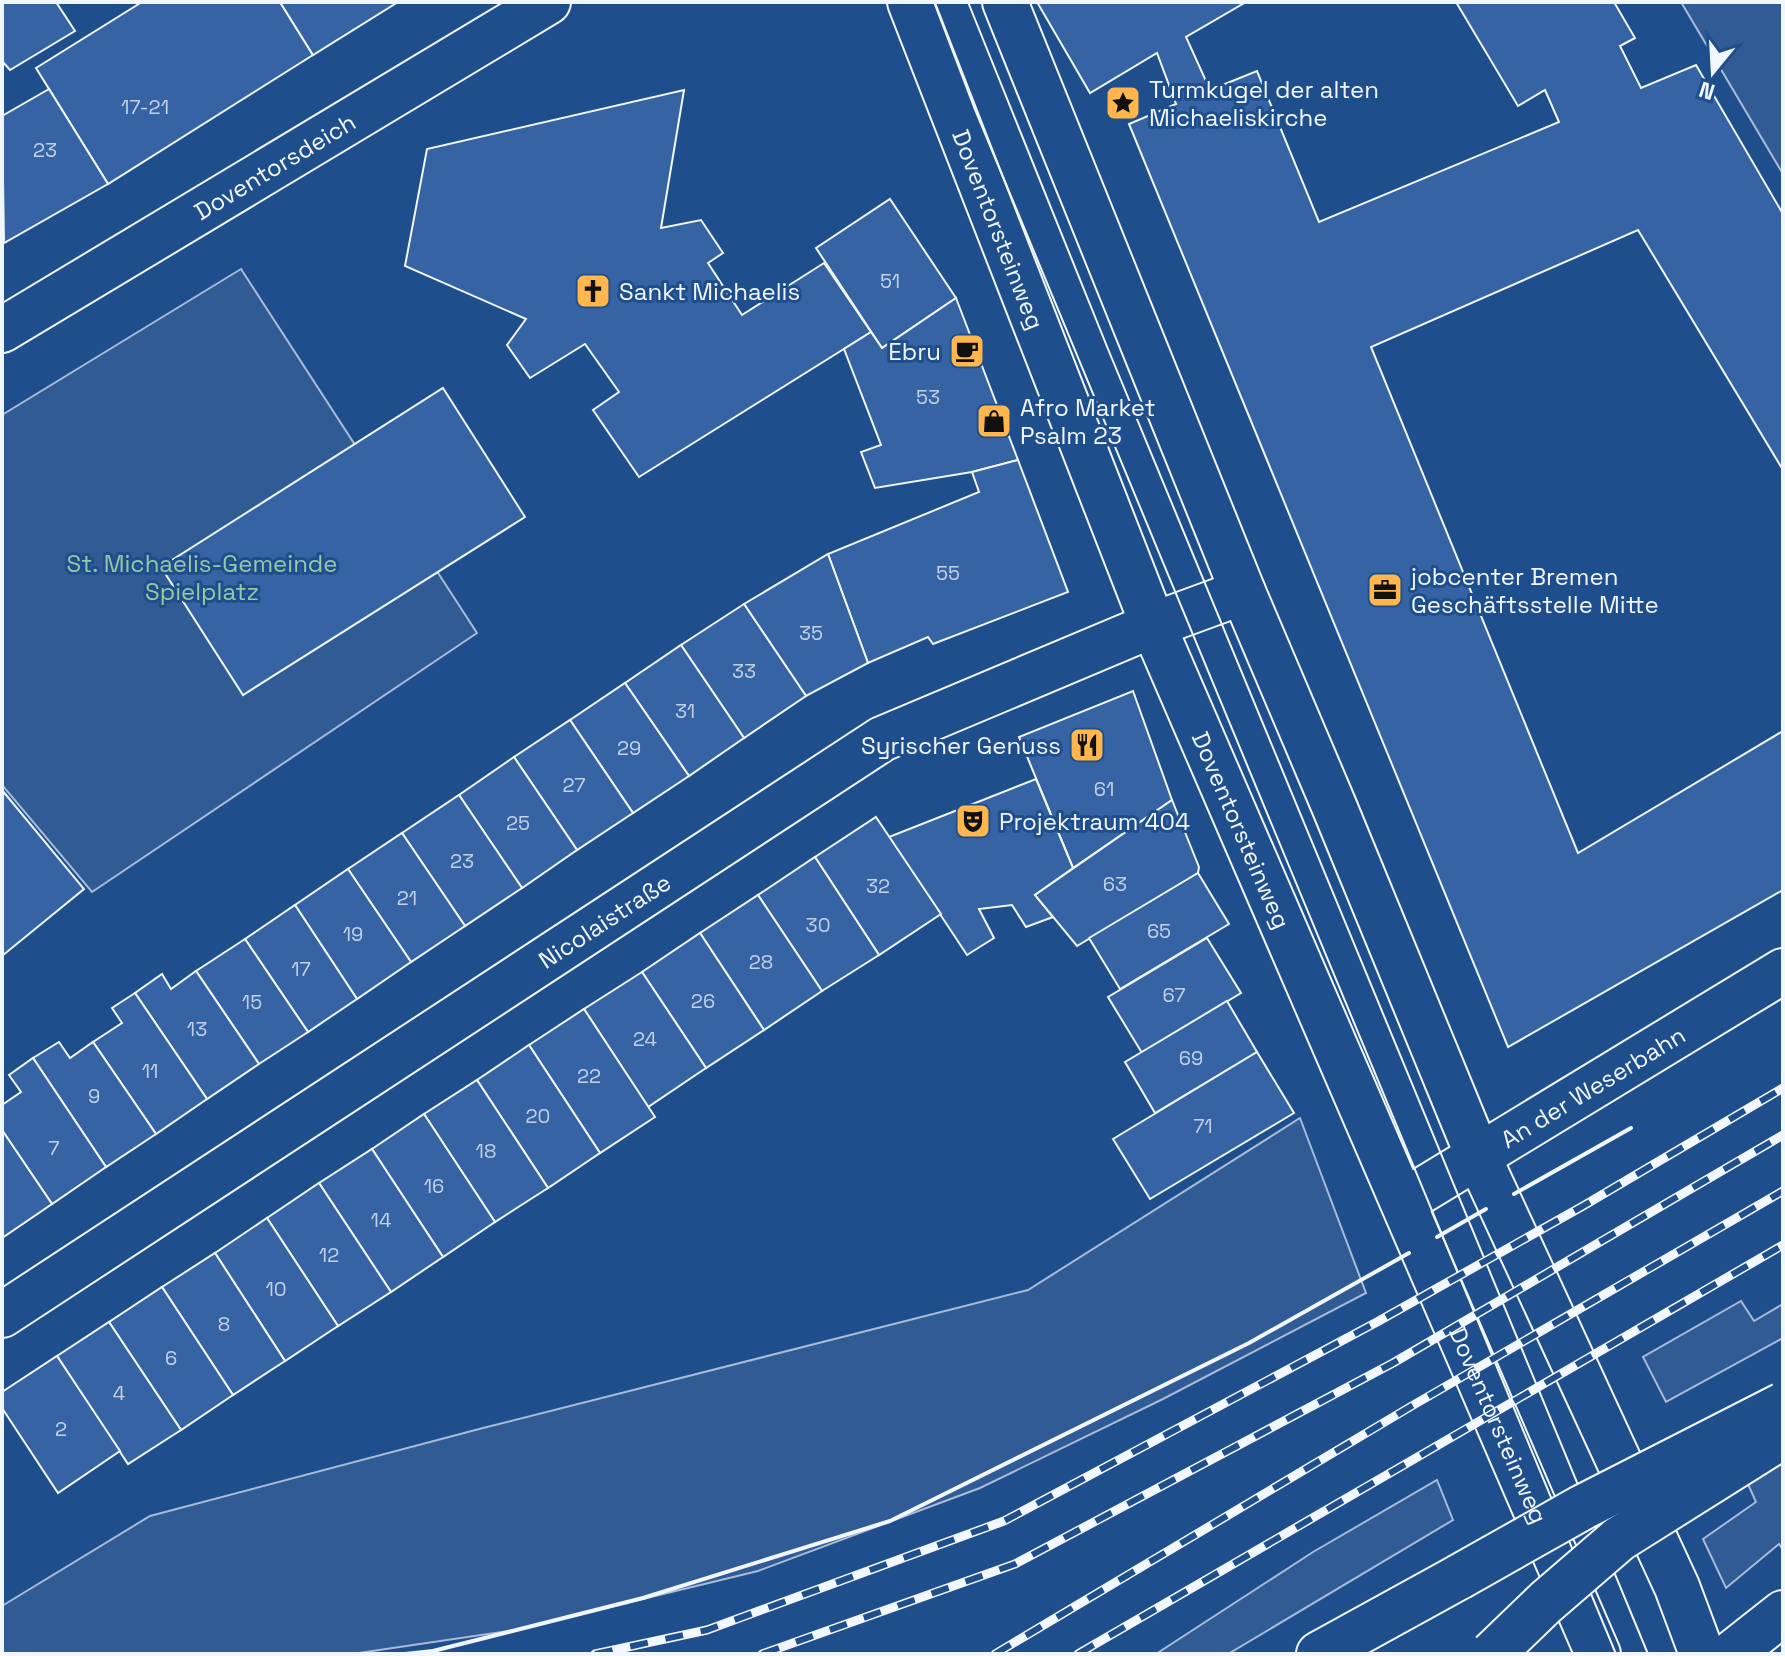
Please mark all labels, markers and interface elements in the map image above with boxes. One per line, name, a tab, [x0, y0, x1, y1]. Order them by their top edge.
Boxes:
north arrow	[1673, 32, 1753, 112]
place label: Turmkugel der alten Michaeliskirche	[1149, 74, 1379, 133]
text: N	[1695, 75, 1718, 107]
place icon: Turmkugel der alten Michaeliskirche	[1104, 84, 1142, 122]
house number: 17-21	[121, 94, 169, 120]
street label: Doventorsdeich	[188, 106, 361, 227]
street label: Doventorsteinweg	[946, 125, 1052, 334]
house number: 23	[33, 137, 57, 163]
house number: 51	[880, 268, 900, 294]
church icon: Sankt Michaelis	[574, 272, 612, 310]
place label: Sankt Michaelis	[619, 276, 800, 307]
cafe icon: Ebru	[948, 332, 986, 370]
place label: Ebru	[888, 336, 941, 367]
house number: 53	[916, 384, 940, 410]
place label: Afro Market Psalm 23	[1020, 392, 1156, 451]
shop icon: Afro Market Psalm 23	[975, 402, 1013, 440]
park label: St. Michaelis-Gemeinde Spielplatz	[66, 548, 338, 607]
house number: 55	[936, 560, 960, 586]
place label: jobcenter Bremen Geschäftsstelle Mitte	[1410, 561, 1659, 620]
office icon: jobcenter Bremen Geschäftsstelle Mitte	[1366, 571, 1404, 609]
house number: 35	[799, 620, 823, 646]
house number: 33	[732, 658, 756, 684]
house number: 31	[675, 698, 695, 724]
restaurant icon: Syrischer Genuss	[1068, 726, 1106, 764]
street label: Doventorsteinweg	[1185, 727, 1298, 933]
place label: Syrischer Genuss	[861, 730, 1061, 761]
house number: 29	[617, 735, 641, 761]
house number: 27	[562, 772, 586, 798]
house number: 61	[1094, 776, 1114, 802]
theatre icon: Projektraum 404	[954, 802, 992, 840]
place label: Projektraum 404	[999, 806, 1190, 837]
house number: 25	[506, 810, 530, 836]
house number: 23	[450, 848, 474, 874]
street label: Nicolaistraße	[532, 866, 676, 975]
house number: 63	[1103, 871, 1127, 897]
house number: 32	[866, 873, 890, 899]
house number: 21	[397, 885, 417, 911]
house number: 30	[806, 912, 830, 938]
house number: 65	[1147, 918, 1171, 944]
house number: 19	[343, 921, 363, 947]
house number: 28	[749, 949, 773, 975]
house number: 17	[291, 956, 311, 982]
house number: 67	[1162, 982, 1186, 1008]
house number: 26	[691, 988, 715, 1014]
house number: 15	[242, 989, 262, 1015]
house number: 13	[187, 1016, 207, 1042]
street label: An der Weserbahn	[1495, 1019, 1691, 1155]
house number: 24	[633, 1026, 657, 1052]
house number: 69	[1179, 1045, 1203, 1071]
house number: 11	[142, 1058, 158, 1084]
house number: 22	[577, 1063, 601, 1089]
house number: 9	[88, 1083, 100, 1109]
house number: 20	[526, 1103, 550, 1129]
house number: 71	[1193, 1113, 1213, 1139]
house number: 7	[48, 1135, 60, 1161]
house number: 18	[476, 1138, 496, 1164]
house number: 16	[424, 1173, 444, 1199]
house number: 14	[371, 1207, 391, 1233]
house number: 12	[319, 1242, 339, 1268]
house number: 10	[265, 1276, 287, 1302]
house number: 8	[218, 1311, 230, 1337]
street label: Doventorsteinweg	[1443, 1321, 1555, 1528]
house number: 6	[165, 1345, 177, 1371]
house number: 4	[113, 1380, 125, 1406]
house number: 2	[55, 1416, 67, 1442]

